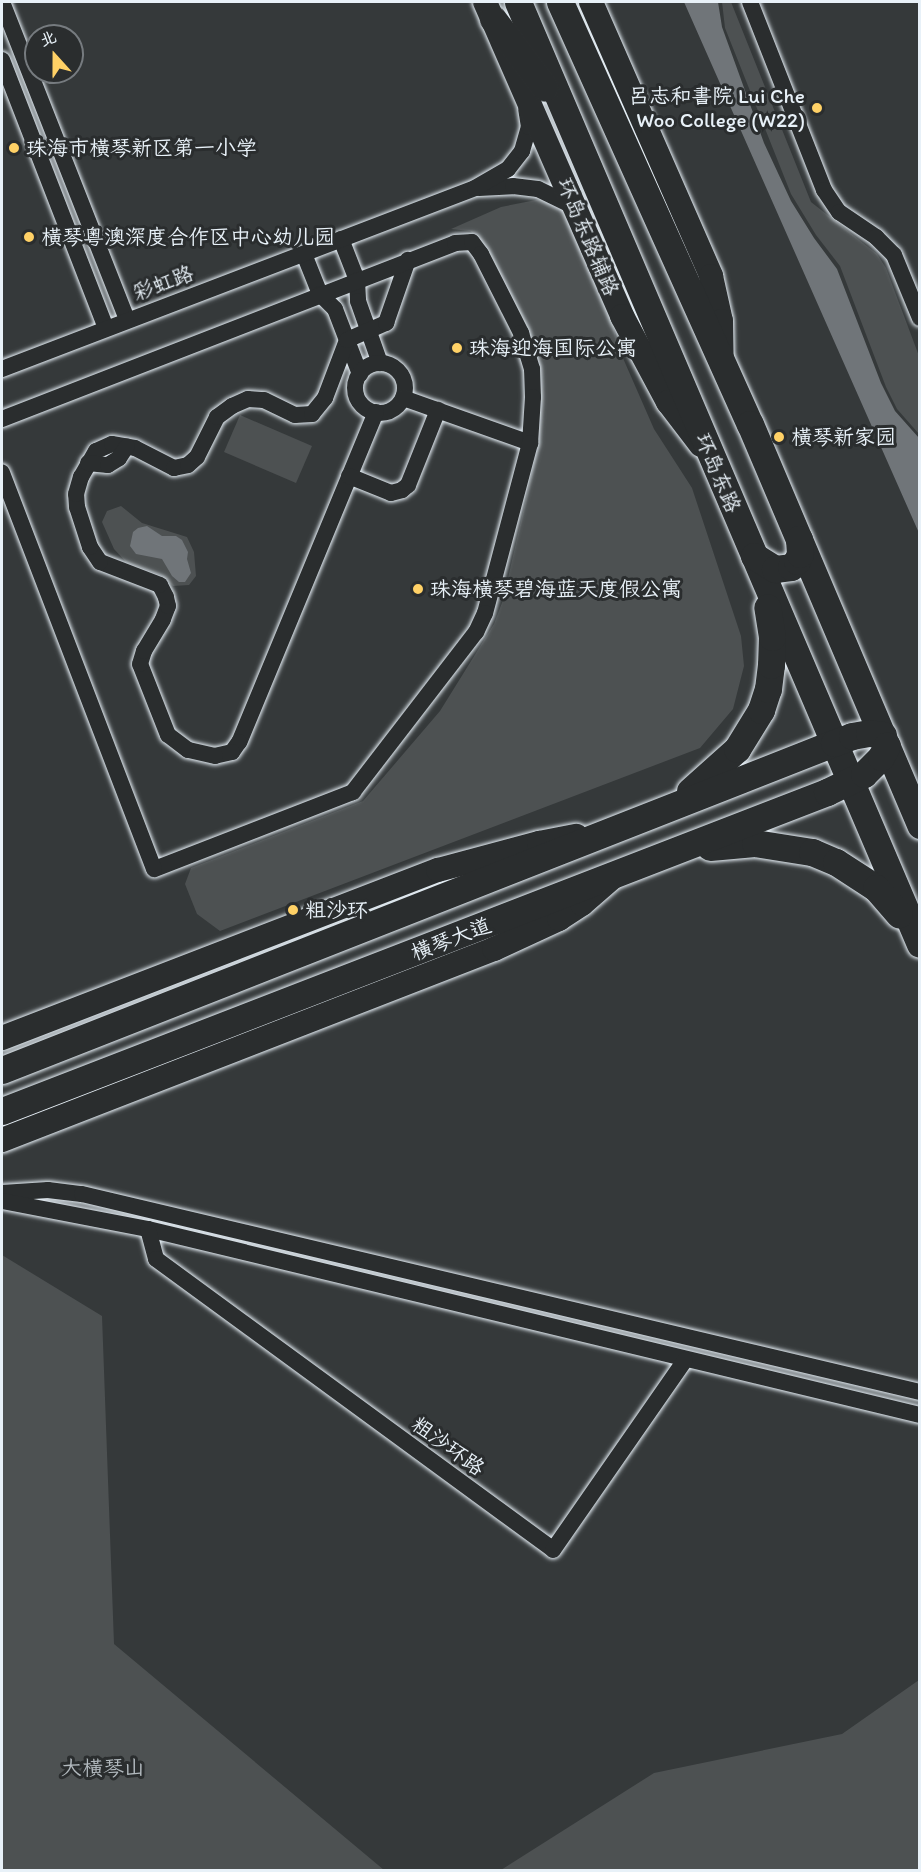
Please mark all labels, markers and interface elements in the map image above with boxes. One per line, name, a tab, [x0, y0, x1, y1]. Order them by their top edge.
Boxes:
north arrow	[24, 24, 84, 84]
text: 北	[37, 27, 59, 50]
place label: 呂志和書院 Lui Che Woo College (W22)	[628, 83, 805, 133]
marker: 呂志和書院 Lui Che Woo College (W22)	[810, 101, 824, 115]
place label: 珠海市横琴新区第一小学	[26, 135, 257, 161]
marker: 珠海市横琴新区第一小学	[7, 141, 21, 155]
street label: 环岛东路辅路	[552, 174, 624, 300]
place label: 横琴粤澳深度合作区中心幼儿园	[41, 224, 335, 250]
marker: 横琴粤澳深度合作区中心幼儿园	[22, 230, 36, 244]
street label: 彩虹路	[129, 260, 197, 306]
place label: 珠海迎海国际公寓	[469, 335, 637, 361]
marker: 珠海迎海国际公寓	[450, 341, 464, 355]
place label: 横琴新家园	[791, 424, 896, 450]
street label: 环岛东路	[690, 429, 746, 517]
marker: 横琴新家园	[772, 430, 786, 444]
place label: 珠海横琴碧海蓝天度假公寓	[430, 576, 682, 602]
marker: 珠海横琴碧海蓝天度假公寓	[411, 582, 425, 596]
place label: 粗沙环	[305, 897, 368, 923]
marker: 粗沙环	[286, 903, 300, 917]
street label: 横琴大道	[407, 912, 495, 966]
street label: 粗沙环路	[407, 1411, 489, 1481]
park label: 大橫琴山	[61, 1755, 145, 1781]

